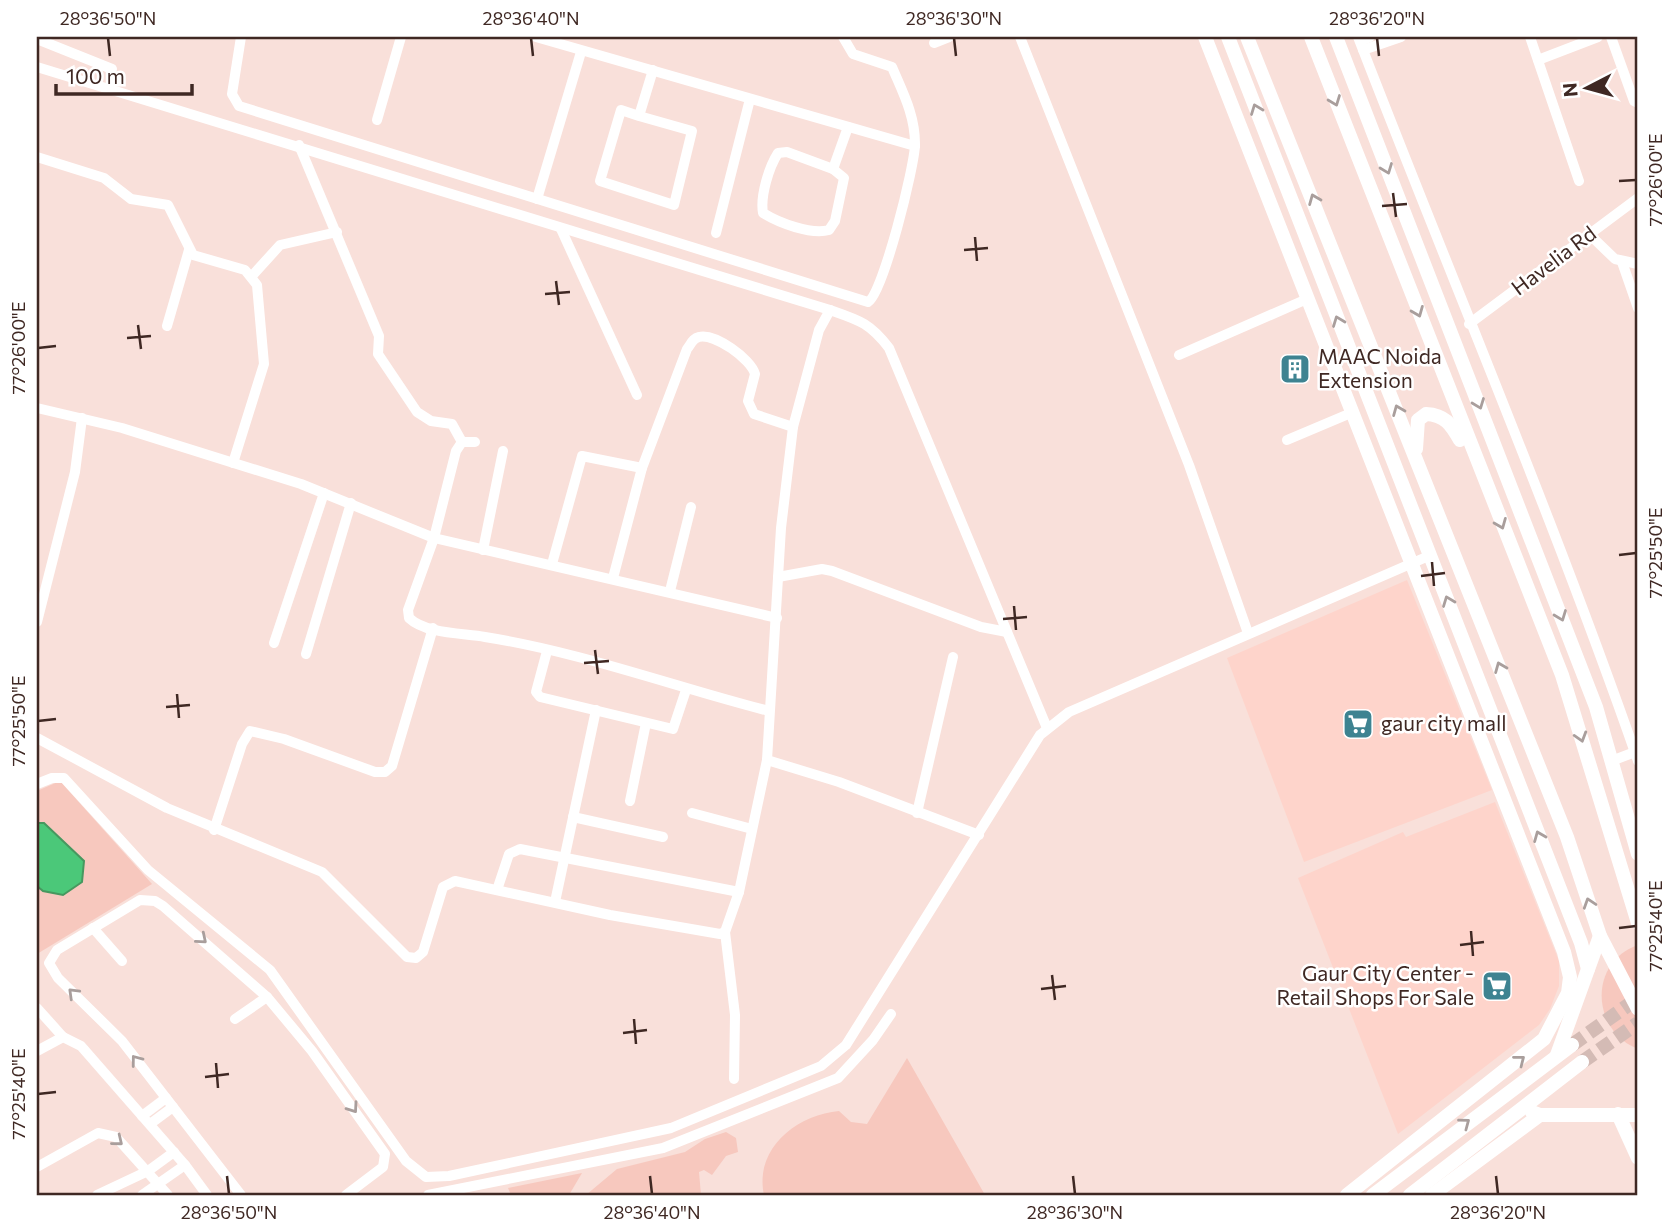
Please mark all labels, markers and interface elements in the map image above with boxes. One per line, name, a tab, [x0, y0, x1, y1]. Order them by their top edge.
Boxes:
text: 28°36'50"N	[60, 7, 156, 29]
text: 28°36'40"N	[483, 7, 579, 29]
text: 28°36'30"N	[906, 7, 1002, 29]
text: 28°36'20"N	[1329, 7, 1425, 29]
scale bar	[56, 52, 192, 96]
north arrow	[1552, 52, 1622, 122]
text: 100 m	[66, 63, 125, 88]
text: N	[1557, 82, 1582, 98]
one-way arrow	[1327, 94, 1341, 106]
one-way arrow	[1250, 103, 1264, 115]
text: 77°26'00"E	[1644, 134, 1666, 226]
one-way arrow	[1379, 162, 1393, 174]
one-way arrow	[1309, 193, 1323, 205]
street label: Havelia Rd	[1506, 220, 1600, 300]
text: 77°26'00"E	[7, 302, 29, 394]
one-way arrow	[1410, 306, 1424, 318]
one-way arrow	[1333, 315, 1347, 327]
place label: MAAC Noida Extension	[1318, 343, 1442, 392]
building icon: MAAC Noida Extension	[1278, 352, 1312, 386]
one-way arrow	[1470, 397, 1484, 409]
one-way arrow	[1392, 405, 1406, 417]
text: 77°25'50"E	[1644, 507, 1666, 599]
one-way arrow	[1493, 518, 1507, 530]
one-way arrow	[1443, 596, 1457, 608]
one-way arrow	[1552, 609, 1566, 621]
one-way arrow	[1494, 662, 1508, 674]
text: 77°25'50"E	[7, 675, 29, 767]
supermarket icon: gaur city mall	[1341, 707, 1375, 741]
place label: gaur city mall	[1381, 710, 1507, 735]
one-way arrow	[1572, 731, 1587, 743]
one-way arrow	[1533, 831, 1547, 843]
text: 77°25'40"E	[1644, 880, 1666, 972]
one-way arrow	[1583, 897, 1597, 910]
one-way arrow	[194, 931, 207, 943]
place label: Gaur City Center - Retail Shops For Sale	[1276, 960, 1474, 1009]
supermarket icon: Gaur City Center - Retail Shops For Sale	[1480, 969, 1514, 1003]
one-way arrow	[69, 989, 82, 1002]
text: 77°25'40"E	[7, 1048, 29, 1140]
one-way arrow	[132, 1055, 145, 1068]
one-way arrow	[1512, 1056, 1525, 1068]
one-way arrow	[345, 1100, 357, 1113]
one-way arrow	[1457, 1118, 1470, 1131]
one-way arrow	[110, 1133, 122, 1146]
text: 28°36'50"N	[181, 1201, 277, 1223]
text: 28°36'40"N	[604, 1201, 700, 1223]
text: 28°36'30"N	[1027, 1201, 1123, 1223]
text: 28°36'20"N	[1450, 1201, 1546, 1223]

